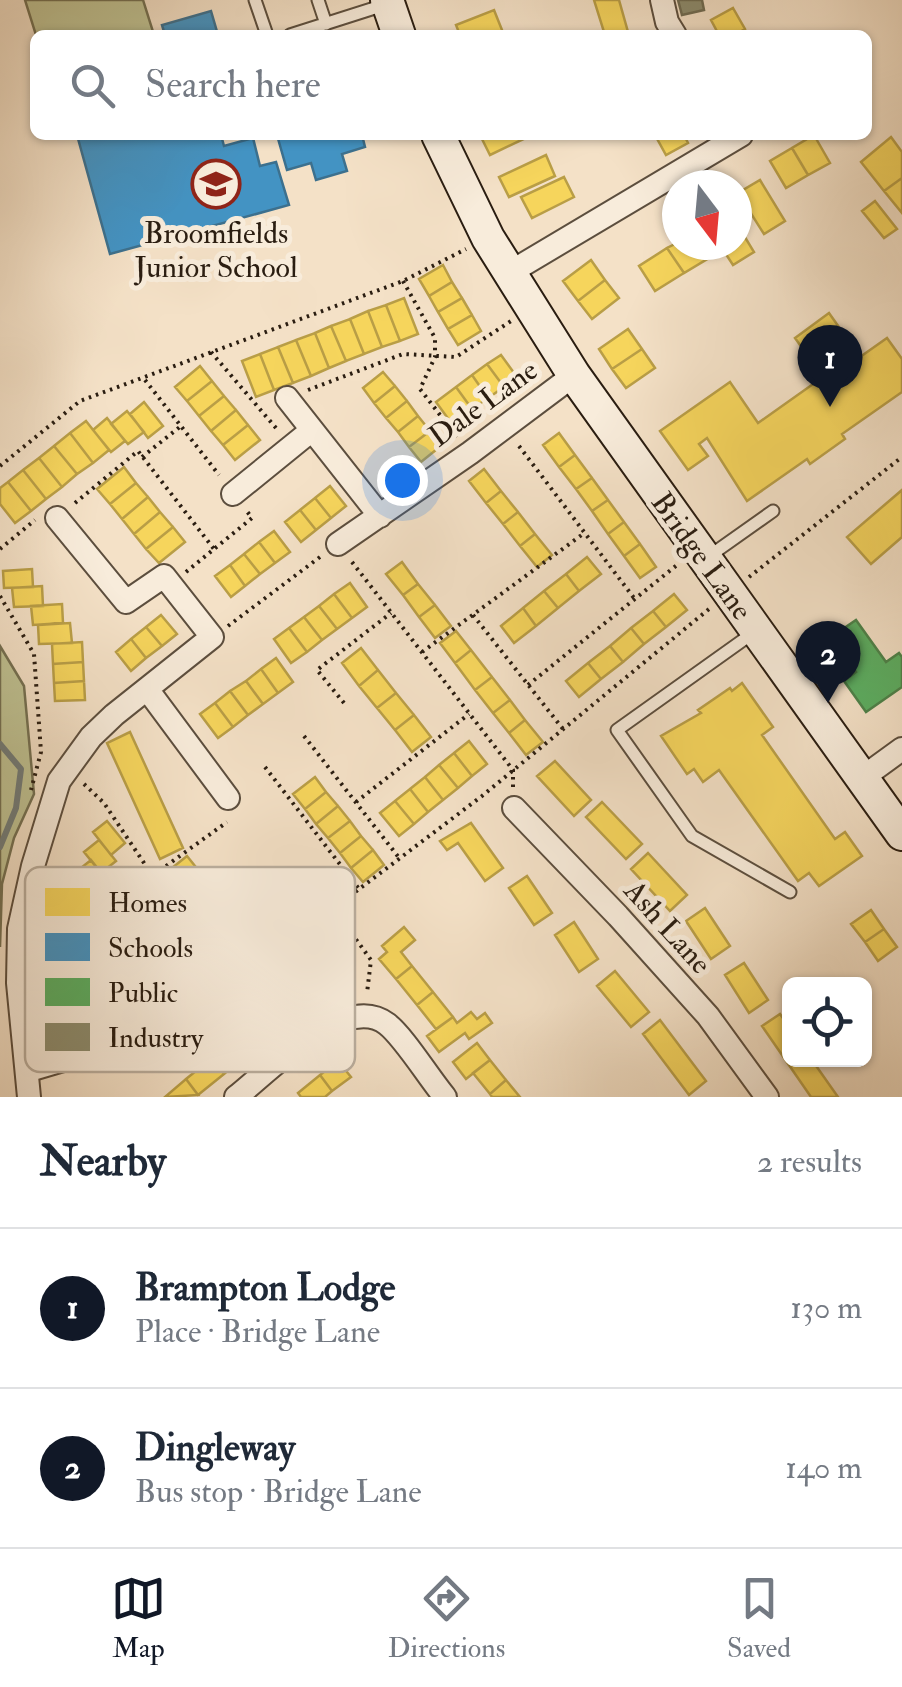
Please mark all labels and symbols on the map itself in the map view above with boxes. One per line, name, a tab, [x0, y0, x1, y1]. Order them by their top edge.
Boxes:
school or university icon: Broomfields Junior School	[190, 158, 242, 210]
north arrow	[662, 170, 752, 260]
place label: Broomfields Junior School	[133, 215, 298, 286]
pin: 1	[798, 324, 862, 407]
street label: Dale Lane	[422, 352, 545, 455]
your location	[377, 455, 428, 506]
street label: Bridge Lane	[643, 485, 760, 627]
pin: 2	[796, 620, 860, 703]
legend	[25, 867, 355, 1072]
street label: Ash Lane	[615, 872, 719, 982]
text: Homes	[108, 886, 187, 921]
text: Schools	[108, 931, 193, 966]
text: Public	[108, 976, 178, 1011]
text: Industry	[108, 1021, 204, 1056]

